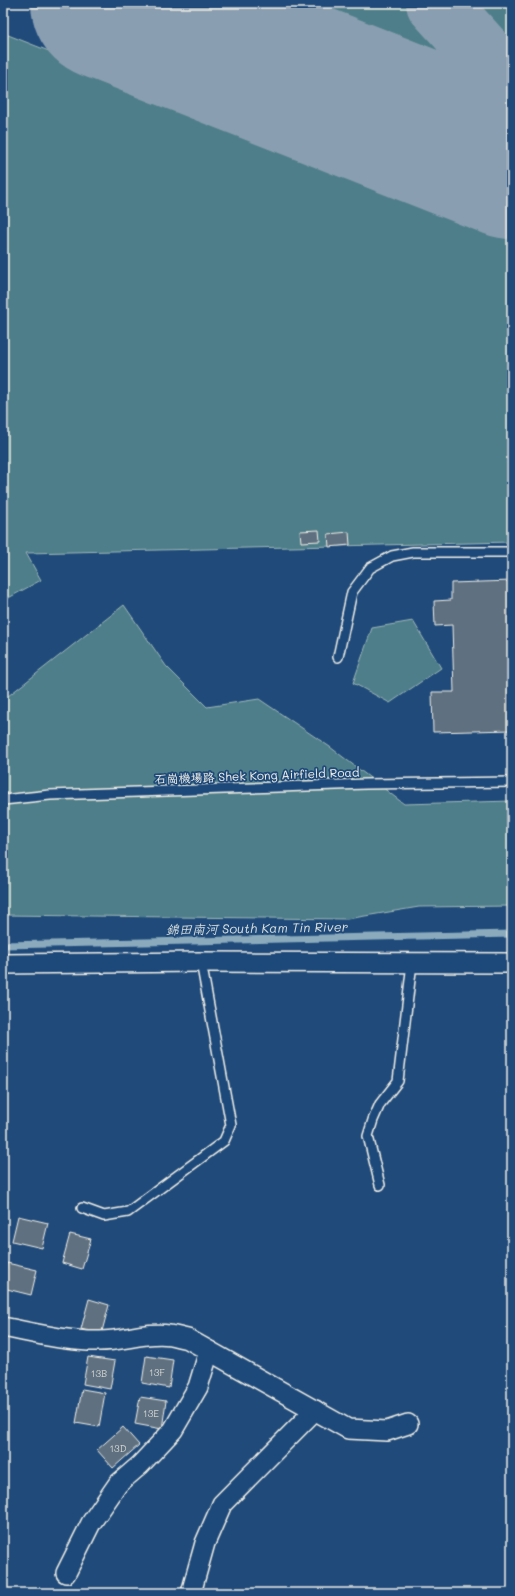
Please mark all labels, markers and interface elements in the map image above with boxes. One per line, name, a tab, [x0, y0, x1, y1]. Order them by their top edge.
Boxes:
street label: 石崗機場路 Shek Kong Airfield Road	[154, 763, 360, 787]
water label: 錦田南河 South Kam Tin River	[166, 917, 349, 938]
house number: 13F	[149, 1365, 165, 1379]
house number: 13B	[91, 1366, 107, 1380]
house number: 13E	[143, 1406, 159, 1420]
house number: 13D	[109, 1441, 127, 1455]

